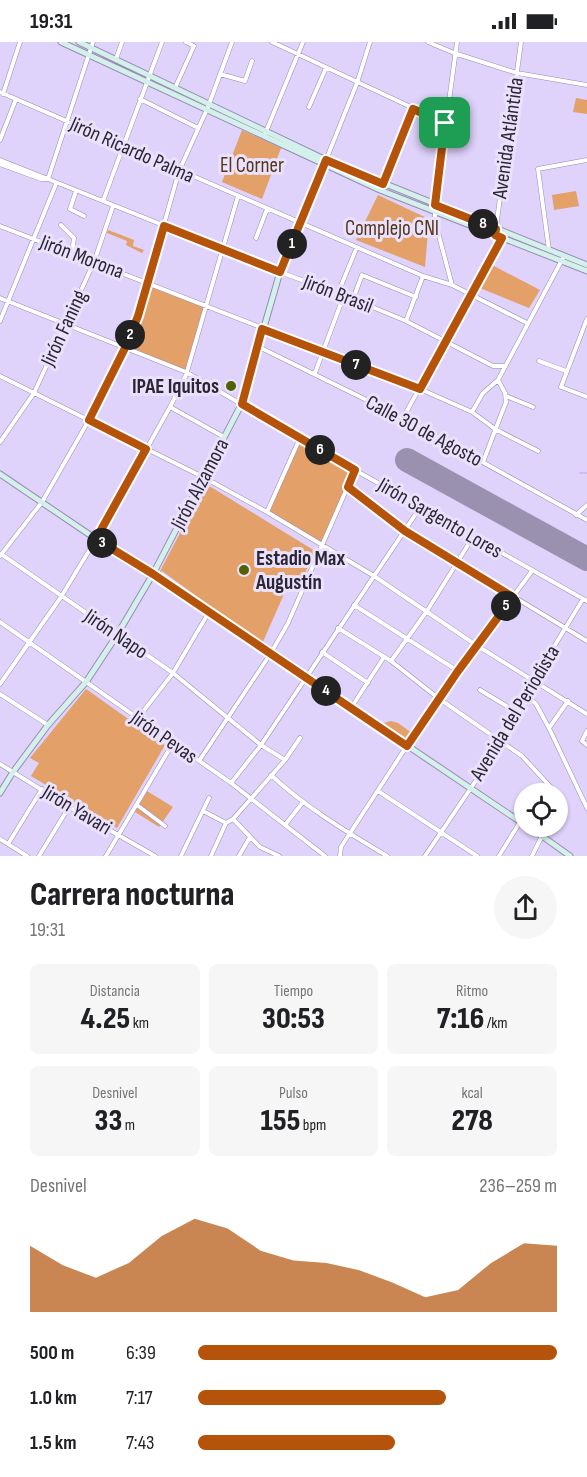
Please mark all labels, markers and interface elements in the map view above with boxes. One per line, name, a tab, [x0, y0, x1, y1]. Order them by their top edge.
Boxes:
text: 19:31	[30, 8, 72, 35]
street label: Avenida Atlántida	[487, 76, 529, 201]
pin	[419, 97, 470, 148]
icon: arrive	[428, 106, 461, 139]
street label: Jirón Ricardo Palma	[65, 111, 198, 189]
park label: El Corner	[220, 153, 284, 178]
pin: 8	[468, 209, 498, 239]
text: 8	[479, 214, 487, 233]
park label: Complejo CNI	[345, 216, 439, 241]
street label: Jirón Morona	[36, 229, 127, 284]
pin: 1	[277, 229, 307, 259]
text: 1	[289, 234, 295, 253]
street label: Jirón Brasil	[298, 269, 377, 319]
street label: Jirón Faning	[35, 286, 92, 371]
pin: 2	[115, 320, 145, 350]
text: 2	[126, 325, 134, 344]
pin: 7	[341, 350, 371, 380]
text: 7	[353, 355, 359, 374]
place label: IPAE Iquitos	[132, 374, 219, 399]
marker: IPAE Iquitos	[224, 379, 238, 393]
street label: Calle 30 de Agosto	[361, 390, 487, 472]
street label: Jirón Alzamora	[165, 434, 234, 535]
pin: 6	[305, 435, 335, 465]
text: 6	[316, 440, 324, 459]
street label: Jirón Sargento Lores	[372, 472, 507, 564]
pin: 3	[87, 528, 117, 558]
text: 3	[98, 533, 106, 552]
place label: Estadio Max Augustín	[255, 546, 345, 595]
marker: Estadio Max Augustín	[237, 563, 251, 577]
pin: 5	[491, 591, 521, 621]
text: 5	[502, 596, 510, 615]
street label: Jirón Napo	[79, 603, 152, 664]
street label: Avenida del Periodista	[464, 641, 565, 786]
pin: 4	[311, 676, 341, 706]
text: 4	[322, 681, 330, 700]
street label: Jirón Pevas	[125, 705, 202, 769]
street label: Jirón Yavari	[37, 779, 116, 840]
map controls	[514, 783, 568, 837]
button: locate	[514, 783, 568, 837]
text: Carrera nocturna	[30, 875, 234, 915]
button: share	[494, 876, 557, 939]
text: 19:31	[30, 918, 65, 942]
text: Distancia	[90, 982, 140, 1001]
text: Tiempo	[274, 982, 313, 1001]
text: Ritmo	[456, 982, 488, 1001]
text: 4.25	[81, 1001, 130, 1037]
text: 30:53	[262, 1001, 325, 1037]
text: 7:16	[437, 1001, 484, 1037]
text: km	[130, 1014, 149, 1033]
text: /km	[484, 1014, 508, 1033]
text: Desnivel	[92, 1084, 138, 1103]
text: Pulso	[279, 1084, 308, 1103]
text: kcal	[462, 1084, 483, 1103]
text: 33	[95, 1103, 122, 1139]
text: 155	[261, 1103, 300, 1139]
text: 278	[451, 1103, 493, 1139]
text: m	[122, 1116, 135, 1135]
text: bpm	[300, 1116, 326, 1135]
text: Desnivel	[30, 1174, 87, 1198]
text: 236–259 m	[479, 1174, 557, 1198]
text: 500 m	[30, 1341, 74, 1365]
text: 6:39	[126, 1341, 156, 1365]
text: 1.0 km	[30, 1386, 77, 1410]
text: 7:17	[126, 1386, 153, 1410]
text: 1.5 km	[30, 1431, 76, 1455]
text: 7:43	[126, 1431, 154, 1455]

